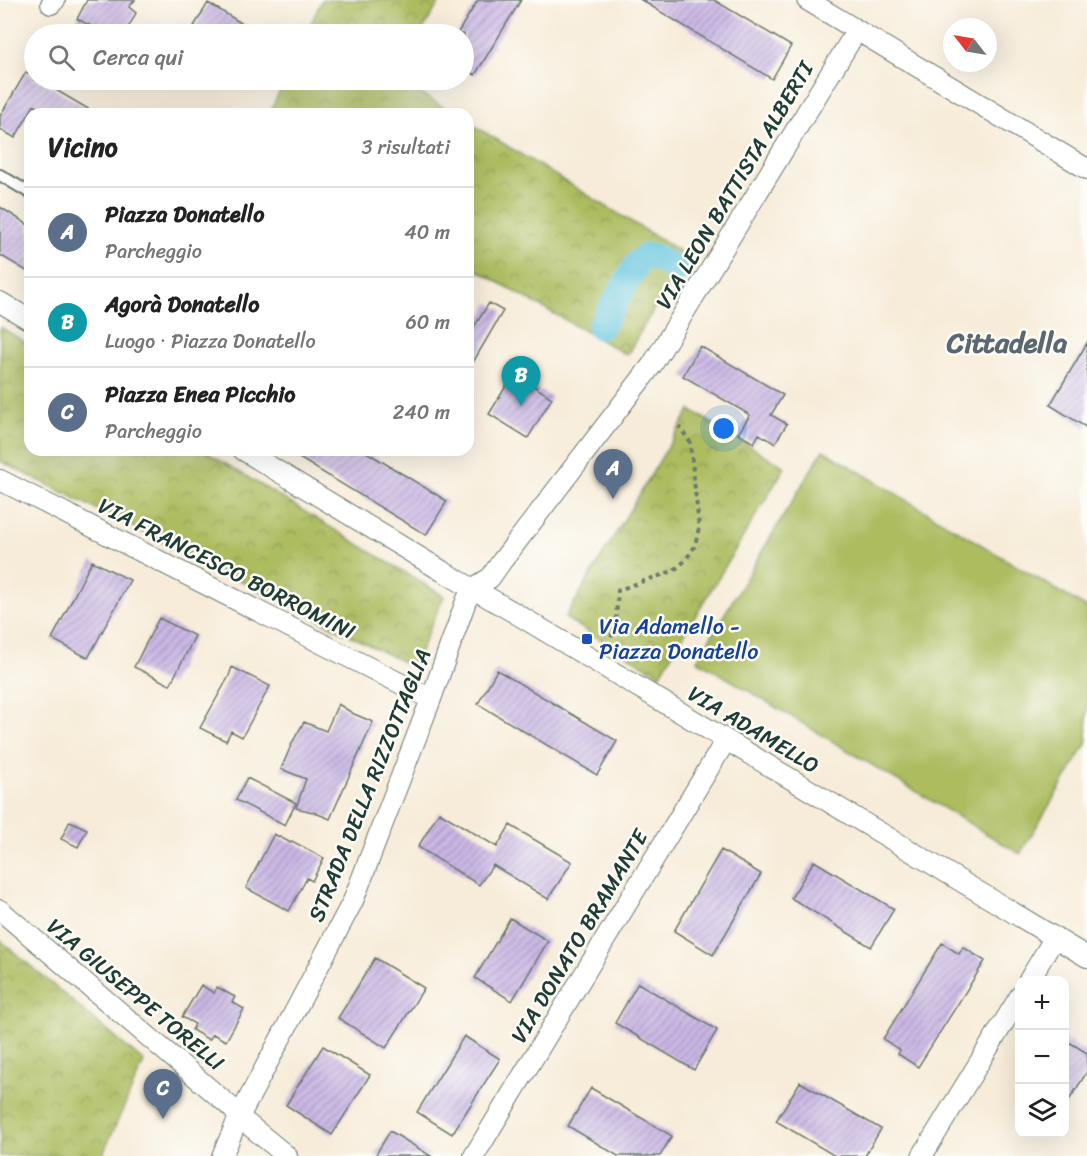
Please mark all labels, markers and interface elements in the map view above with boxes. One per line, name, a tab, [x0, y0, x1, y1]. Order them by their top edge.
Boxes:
north arrow	[943, 18, 997, 72]
search box	[24, 24, 474, 90]
text: Cerca qui	[93, 38, 183, 77]
icon: search	[45, 41, 78, 74]
street label: VIA LEON BATTISTA ALBERTI	[645, 53, 825, 317]
text: Vicino	[48, 124, 118, 170]
text: 3 risultati	[361, 130, 450, 165]
text: Piazza Donatello	[105, 195, 264, 234]
text: A	[61, 215, 74, 250]
text: 40 m	[404, 215, 450, 250]
text: Parcheggio	[105, 234, 202, 269]
text: Agorà Donatello	[105, 285, 259, 324]
text: B	[61, 305, 74, 340]
text: 60 m	[405, 305, 450, 340]
district label: Cittadella	[946, 318, 1067, 367]
text: Luogo · Piazza Donatello	[105, 324, 316, 359]
pin: B	[502, 356, 540, 406]
text: Piazza Enea Picchio	[105, 375, 296, 414]
text: C	[61, 395, 74, 430]
text: 240 m	[393, 395, 450, 430]
text: Parcheggio	[105, 414, 202, 449]
your location	[709, 414, 738, 443]
pin: A	[594, 450, 632, 499]
street label: VIA FRANCESCO BORROMINI	[91, 486, 363, 651]
place label: Via Adamello - Piazza Donatello	[599, 607, 758, 671]
marker: Via Adamello - Piazza Donatello	[580, 632, 594, 646]
street label: STRADA DELLA RIZZOTTAGLIA	[297, 643, 442, 928]
street label: VIA ADAMELLO	[680, 675, 827, 784]
street label: VIA DONATO BRAMANTE	[500, 820, 660, 1051]
street label: VIA GIUSEPPE TORELLI	[38, 908, 234, 1081]
map controls	[1015, 976, 1069, 1138]
button: +	[1015, 976, 1069, 1030]
button: −	[1015, 1030, 1069, 1084]
pin: C	[144, 1070, 182, 1119]
button: layers	[1015, 1084, 1069, 1138]

